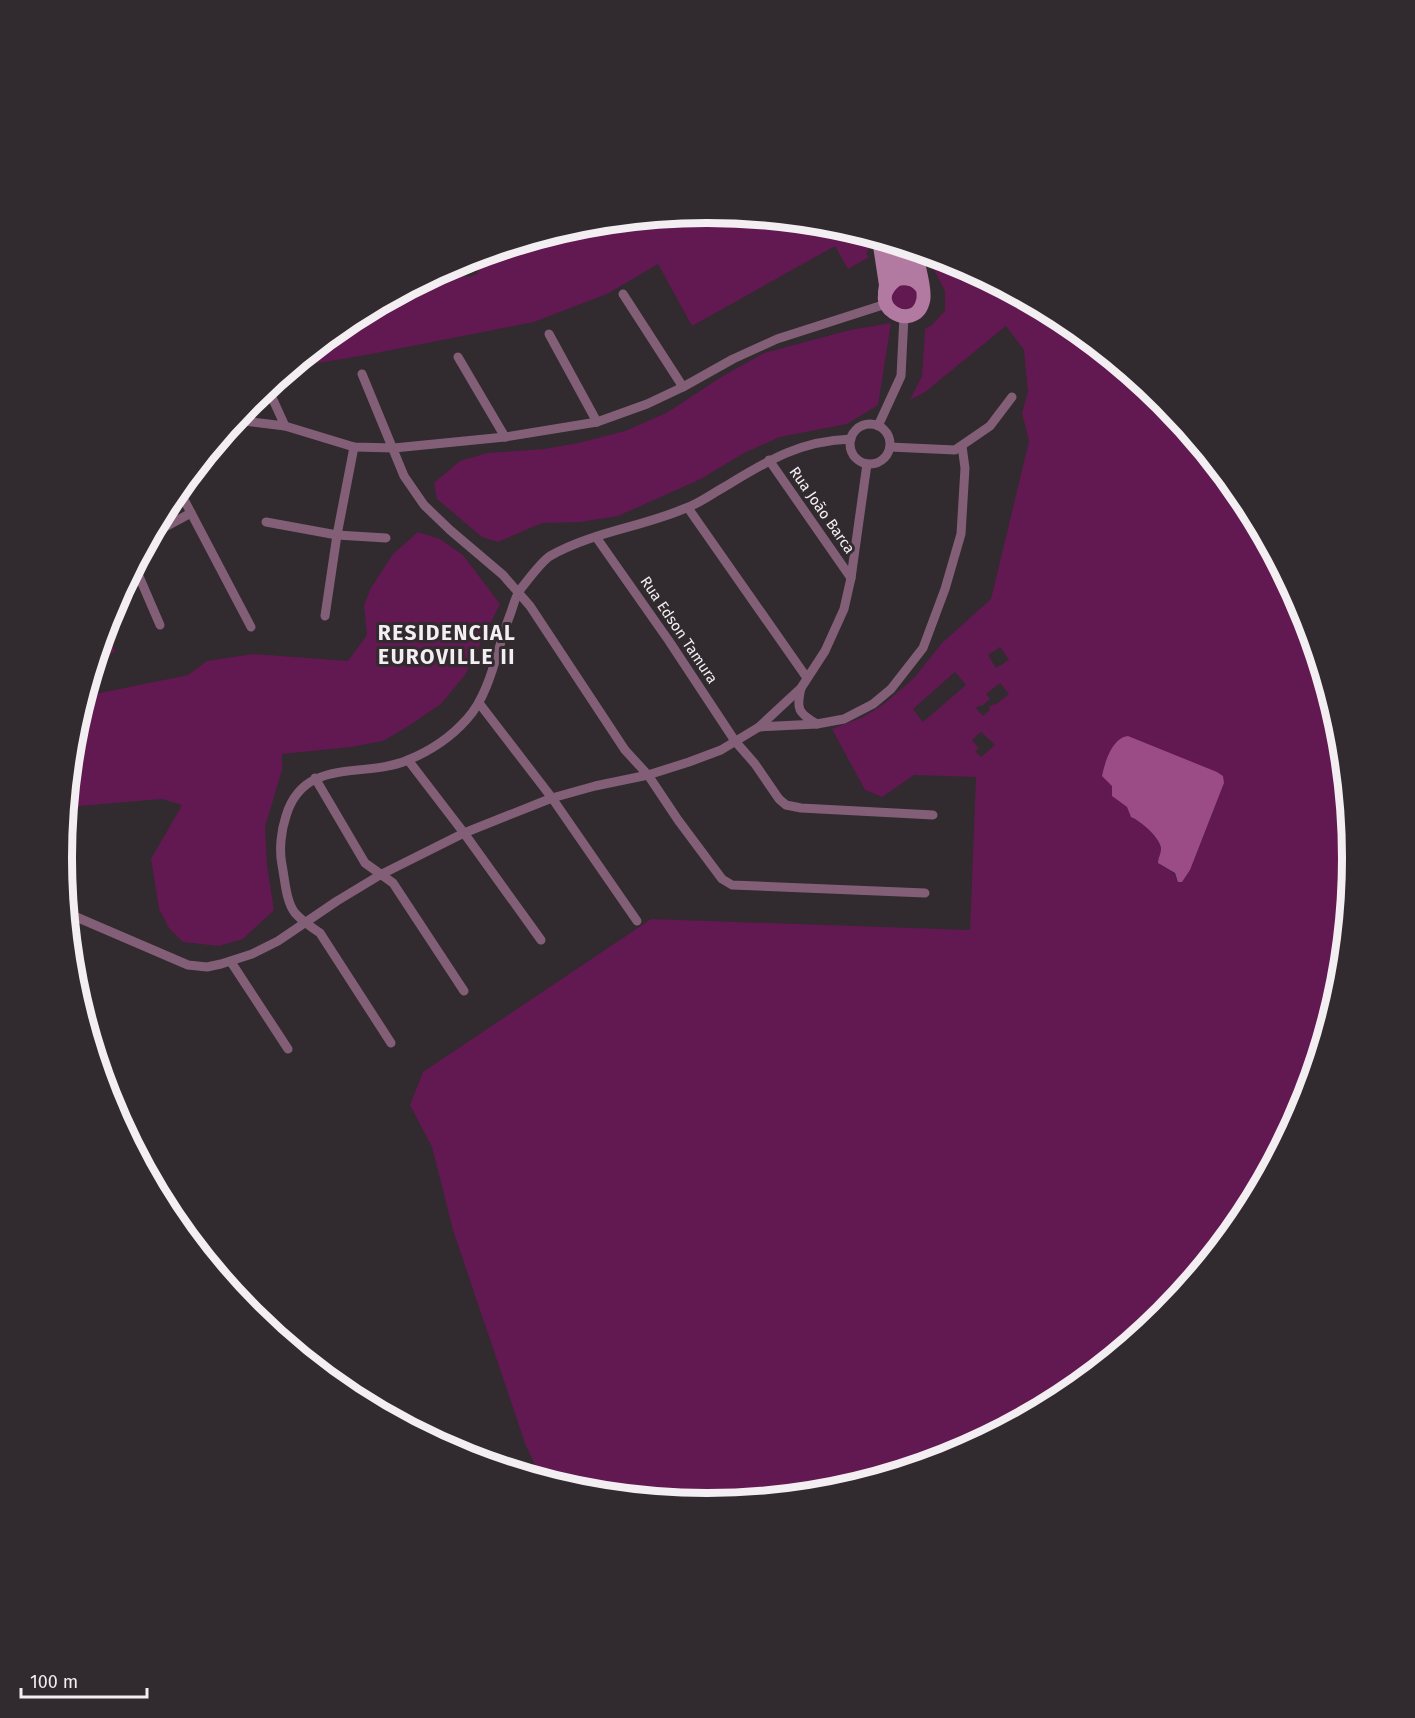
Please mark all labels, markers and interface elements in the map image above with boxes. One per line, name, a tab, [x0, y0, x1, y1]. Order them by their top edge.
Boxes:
street label: Rua João Barca	[785, 463, 859, 557]
street label: Rua Edson Tamura	[636, 573, 722, 687]
district label: RESIDENCIAL EUROVILLE II	[378, 620, 516, 670]
scale bar	[21, 1661, 147, 1699]
text: 100 m	[30, 1671, 78, 1693]

